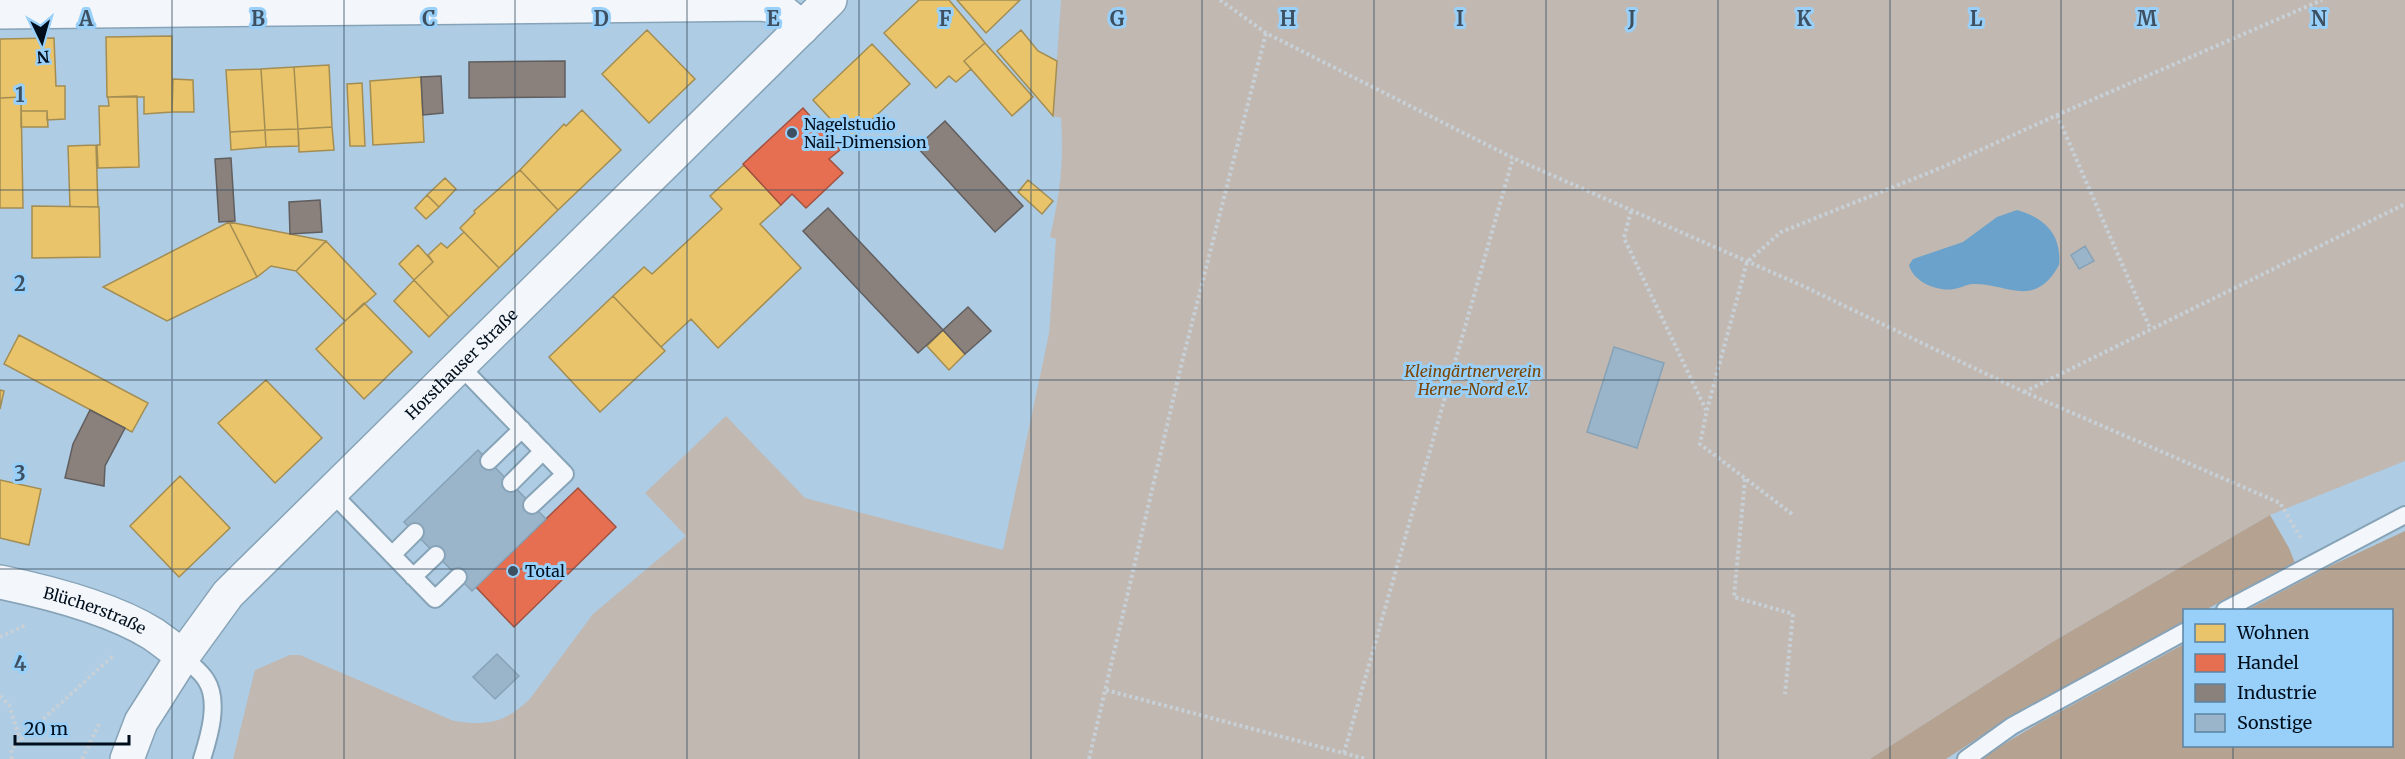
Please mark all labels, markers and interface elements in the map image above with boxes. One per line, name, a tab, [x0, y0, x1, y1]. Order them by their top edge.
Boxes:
text: A	[78, 6, 94, 31]
text: B	[251, 6, 265, 31]
text: C	[422, 6, 436, 31]
text: D	[593, 6, 609, 31]
text: E	[766, 6, 780, 31]
text: F	[939, 6, 952, 31]
text: G	[1110, 6, 1125, 31]
text: H	[1280, 6, 1296, 31]
text: I	[1456, 6, 1464, 31]
text: J	[1627, 6, 1636, 31]
text: K	[1797, 6, 1812, 31]
text: L	[1970, 6, 1983, 31]
text: M	[2137, 6, 2158, 31]
text: N	[2311, 6, 2327, 31]
north arrow	[12, 12, 72, 72]
text: N	[36, 46, 50, 67]
text: 1	[15, 82, 25, 107]
place label: Nagelstudio Nail-Dimension	[804, 114, 927, 152]
marker: Nagelstudio Nail-Dimension	[785, 126, 799, 140]
text: 2	[14, 271, 26, 296]
street label: Horsthauser Straße	[401, 304, 521, 423]
park label: Kleingärtnerverein Herne-Nord e.V.	[1404, 361, 1541, 399]
text: 3	[14, 461, 26, 486]
place label: Total	[525, 561, 565, 581]
marker: Total	[506, 564, 520, 578]
street label: Blücherstraße	[41, 582, 150, 638]
legend	[2183, 609, 2393, 747]
text: Wohnen	[2236, 621, 2310, 644]
text: 4	[14, 651, 27, 676]
text: Handel	[2237, 651, 2299, 674]
text: Industrie	[2237, 681, 2317, 704]
scale bar	[15, 708, 129, 746]
text: Sonstige	[2237, 711, 2312, 734]
text: 20 m	[24, 717, 68, 740]

